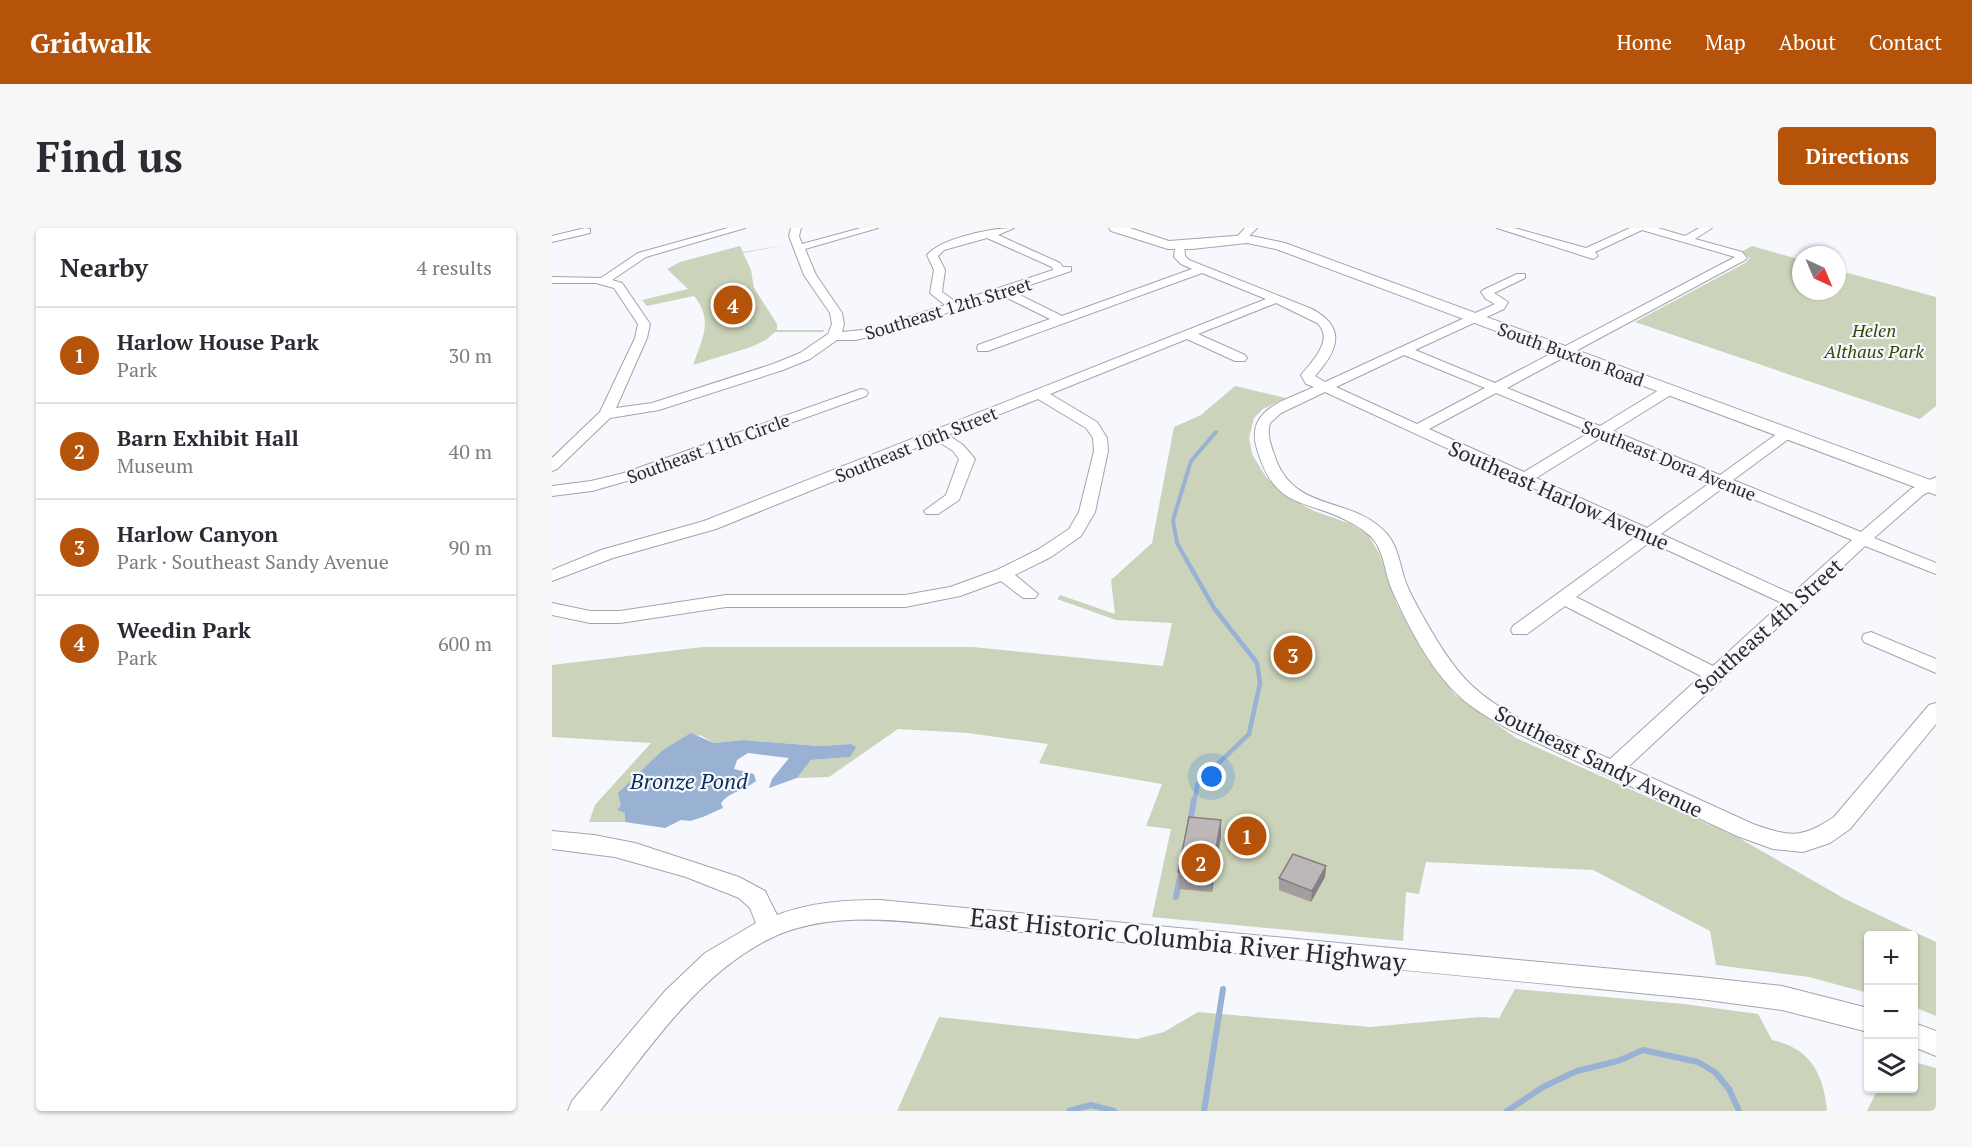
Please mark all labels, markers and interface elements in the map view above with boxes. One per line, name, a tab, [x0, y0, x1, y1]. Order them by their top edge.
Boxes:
text: Gridwalk	[30, 24, 151, 61]
text: Home	[1616, 28, 1672, 56]
text: Map	[1705, 28, 1746, 56]
text: About	[1779, 28, 1836, 56]
text: Contact	[1869, 28, 1942, 56]
button: Directions	[1778, 127, 1936, 185]
text: Find us	[36, 128, 183, 184]
north arrow	[1792, 246, 1846, 300]
text: Nearby	[60, 250, 148, 284]
text: 4 results	[417, 254, 492, 281]
street label: Southeast 12th Street	[862, 271, 1035, 345]
pin: 4	[714, 282, 753, 328]
street label: South Buxton Road	[1494, 316, 1648, 392]
park label: Helen Althaus Park	[1823, 318, 1924, 363]
text: Harlow House Park	[117, 327, 319, 356]
text: 1	[74, 342, 85, 369]
text: 30 m	[449, 342, 492, 369]
text: Park	[117, 356, 157, 383]
street label: Southeast 10th Street	[831, 400, 1001, 488]
street label: Southeast 11th Circle	[623, 407, 793, 489]
street label: Southeast Dora Avenue	[1578, 414, 1760, 506]
text: Barn Exhibit Hall	[117, 423, 299, 452]
street label: Southeast Harlow Avenue	[1444, 434, 1674, 556]
text: 2	[74, 438, 85, 465]
text: 40 m	[449, 438, 492, 465]
text: Museum	[117, 452, 193, 479]
text: Harlow Canyon	[117, 519, 278, 548]
text: 3	[74, 534, 85, 561]
text: 90 m	[449, 534, 492, 561]
text: Park · Southeast Sandy Avenue	[117, 548, 389, 575]
street label: Southeast 4th Street	[1688, 552, 1848, 700]
text: Weedin Park	[117, 615, 251, 644]
text: 4	[74, 630, 85, 657]
text: 600 m	[438, 630, 492, 657]
pin: 3	[1274, 632, 1312, 678]
text: Park	[117, 644, 157, 671]
street label: Southeast Sandy Avenue	[1490, 698, 1708, 824]
your location	[1197, 762, 1226, 791]
water label: Bronze Pond	[629, 766, 749, 795]
pin: 1	[1228, 814, 1266, 858]
pin: 2	[1182, 840, 1220, 886]
street label: East Historic Columbia River Highway	[968, 899, 1409, 979]
map controls	[1864, 931, 1918, 1093]
button: +	[1864, 931, 1918, 985]
button: −	[1864, 985, 1918, 1039]
button: layers	[1864, 1039, 1918, 1093]

